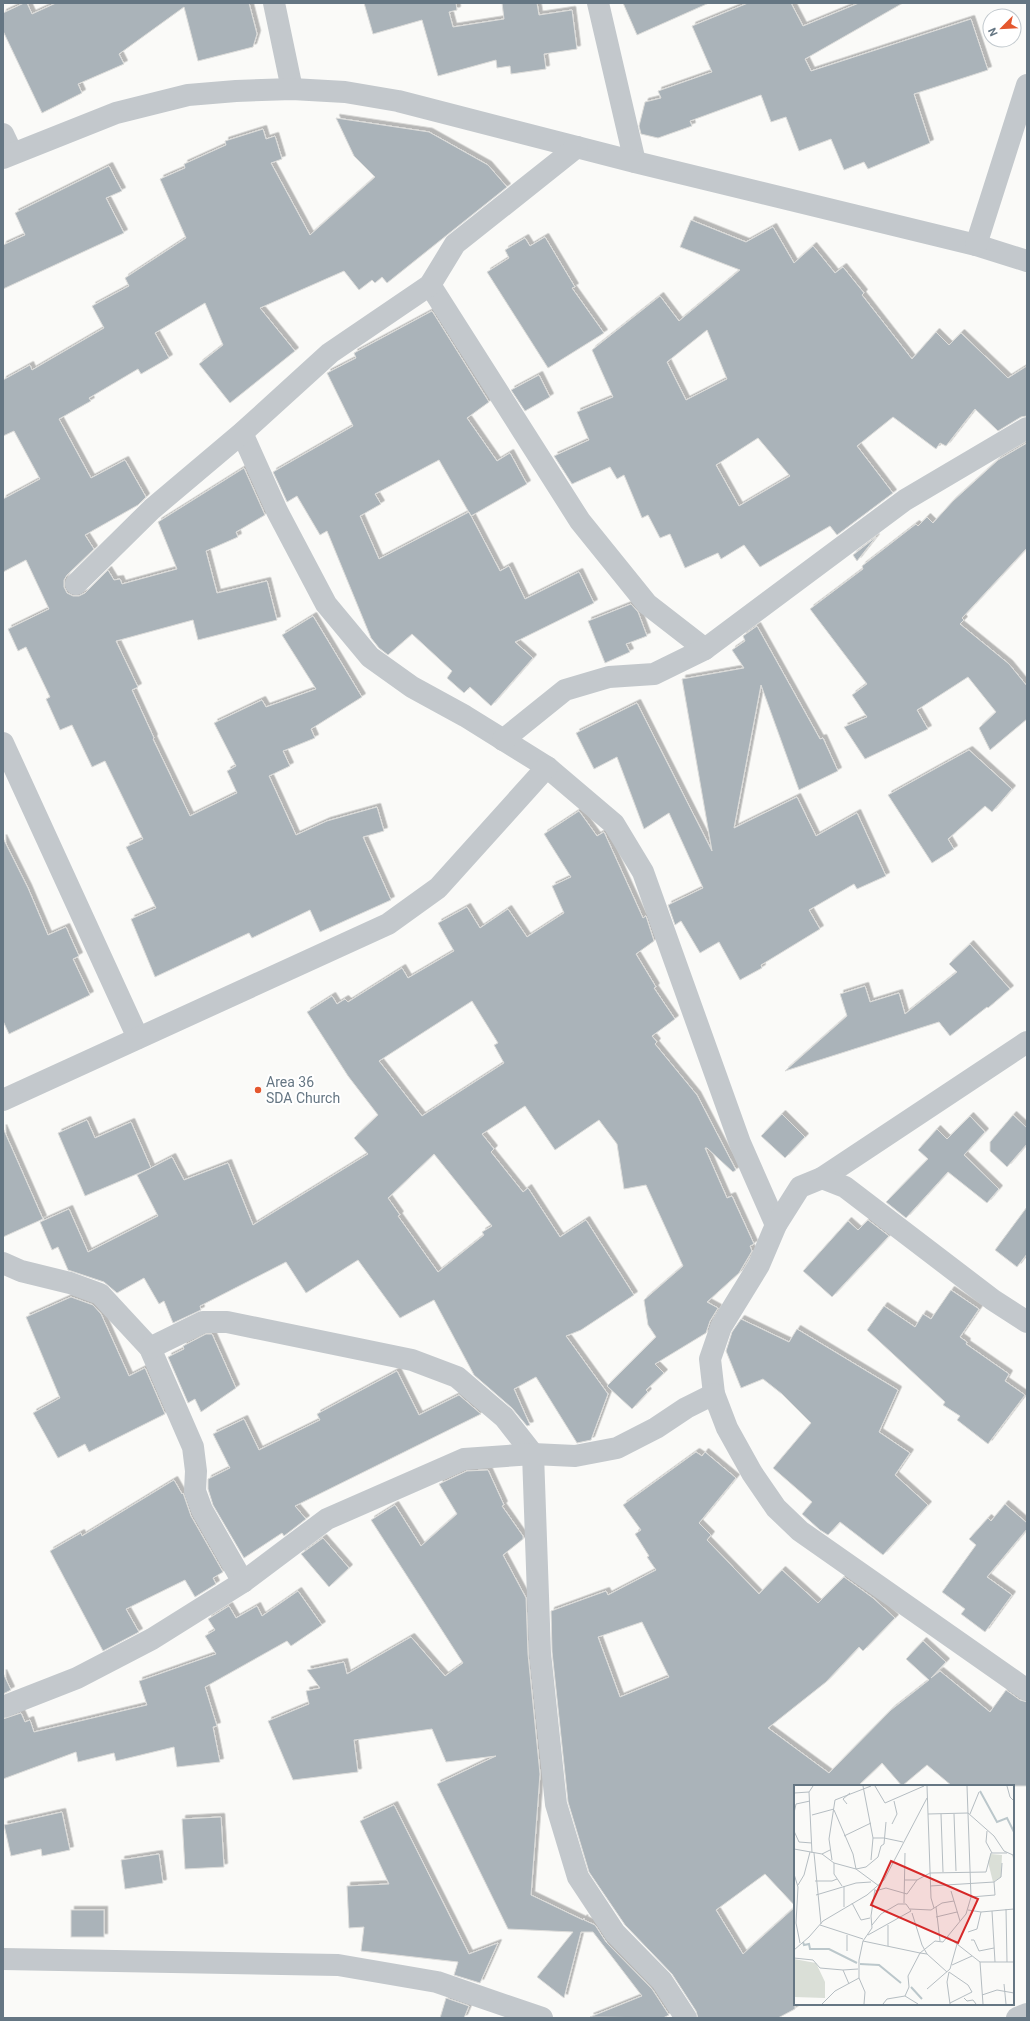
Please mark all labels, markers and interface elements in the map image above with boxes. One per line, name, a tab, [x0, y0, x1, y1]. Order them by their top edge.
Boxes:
north arrow	[982, 8, 1022, 48]
text: N	[986, 25, 1001, 38]
place label: Area 36 SDA Church	[266, 1074, 340, 1106]
marker: Area 36 SDA Church	[253, 1085, 263, 1095]
inset map	[794, 1785, 1014, 2005]

